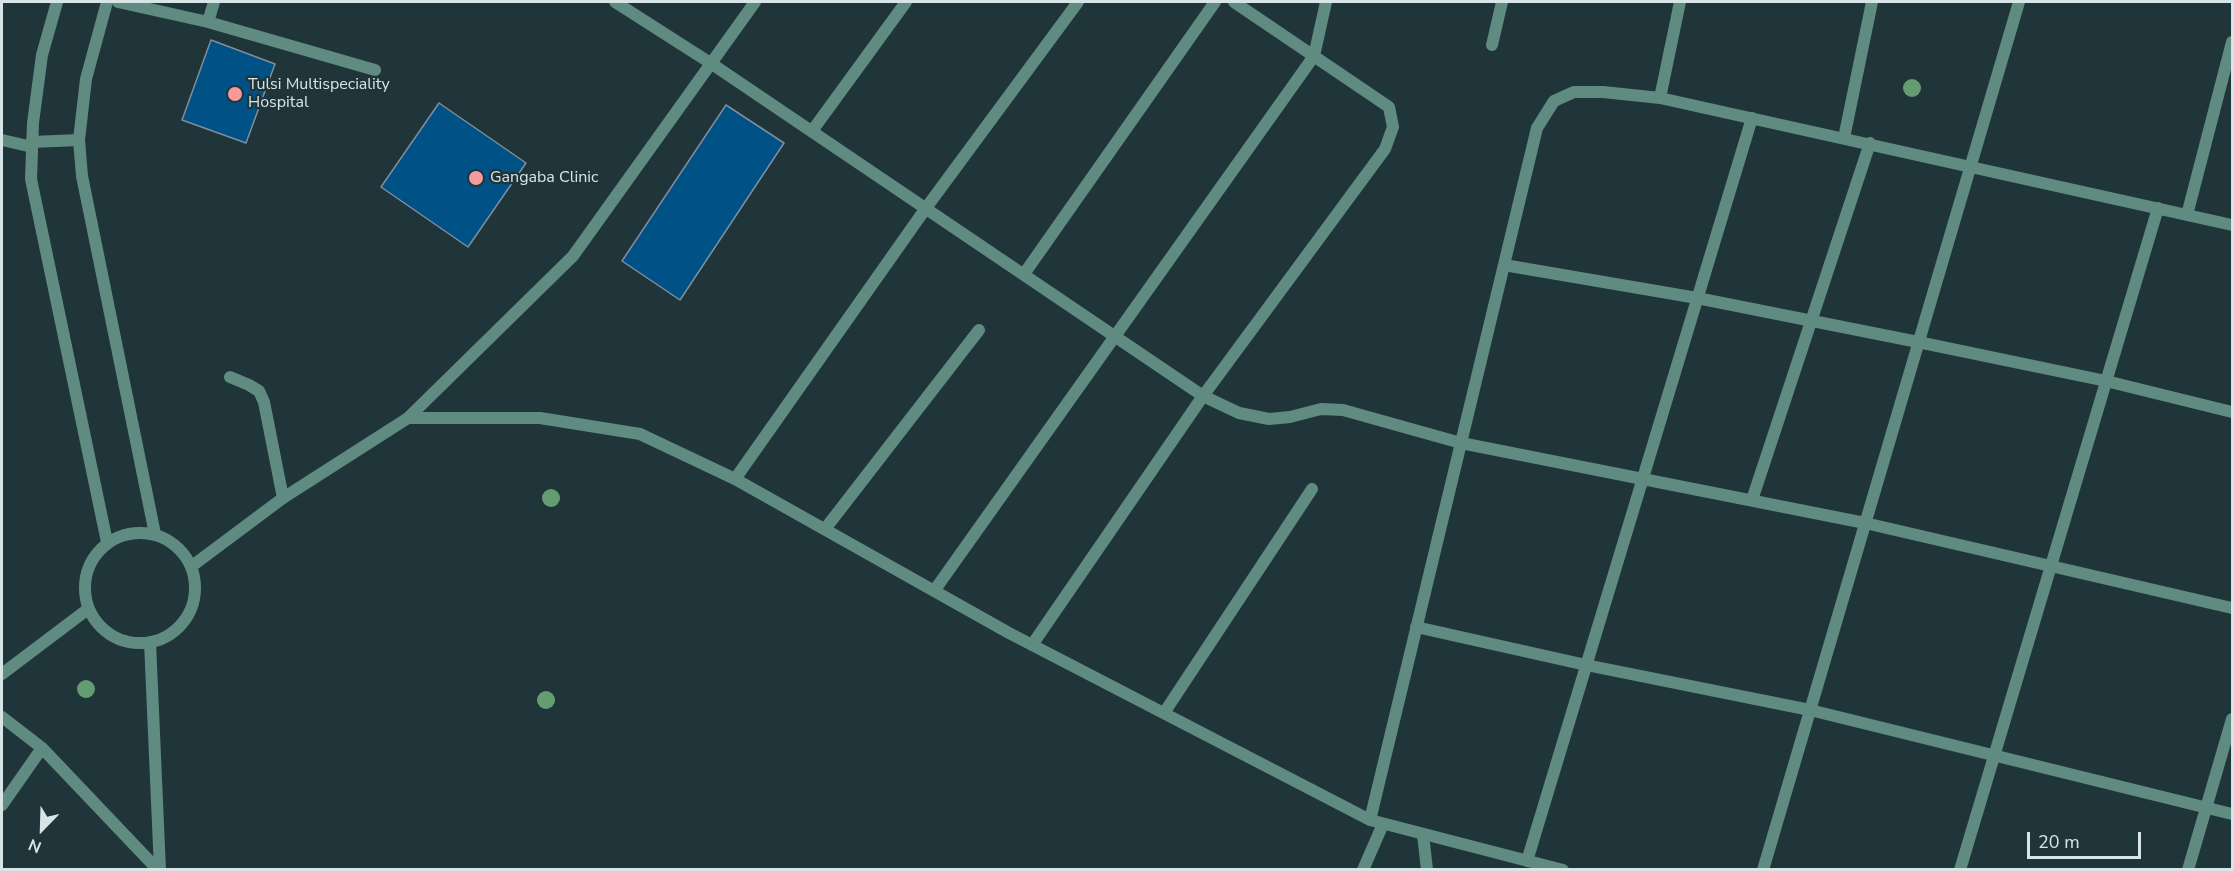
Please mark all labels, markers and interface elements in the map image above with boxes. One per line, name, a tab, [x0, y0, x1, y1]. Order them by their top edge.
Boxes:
place label: Tulsi Multispeciality Hospital	[248, 75, 390, 113]
marker: Tulsi Multispeciality Hospital	[226, 85, 244, 103]
place label: Gangaba Clinic	[490, 168, 598, 188]
marker: Gangaba Clinic	[467, 169, 485, 187]
north arrow	[12, 799, 72, 859]
scale bar	[2030, 820, 2144, 858]
text: 20 m	[2038, 830, 2080, 854]
text: N	[25, 833, 45, 858]

